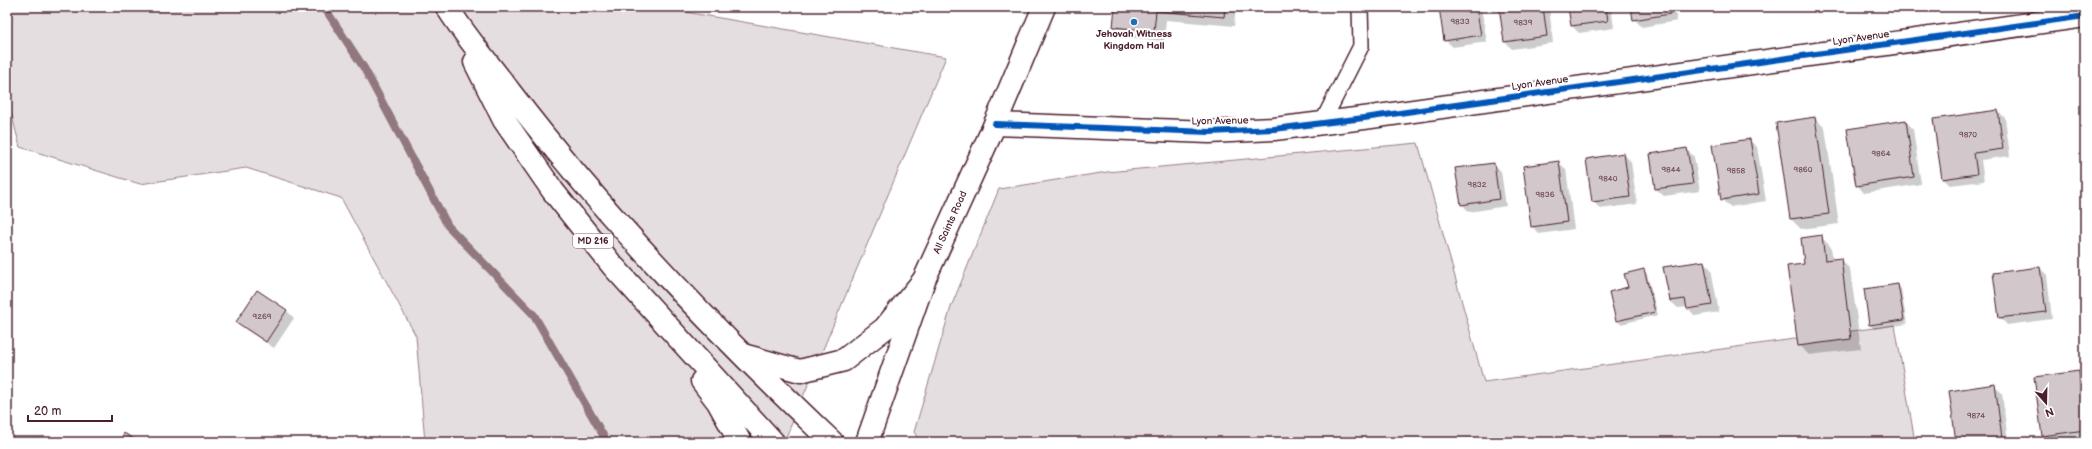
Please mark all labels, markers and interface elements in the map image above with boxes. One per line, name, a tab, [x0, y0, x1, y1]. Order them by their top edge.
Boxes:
marker: Jehovah Witness Kingdom Hall	[1129, 17, 1139, 27]
house number: 9833	[1450, 17, 1470, 26]
house number: 9839	[1514, 18, 1533, 27]
place label: Jehovah Witness Kingdom Hall	[1096, 28, 1172, 52]
street label: Lyon Avenue	[1832, 28, 1890, 48]
street label: Lyon Avenue	[1511, 73, 1569, 93]
street label: Lyon Avenue	[1191, 115, 1249, 127]
house number: 9870	[1959, 130, 1977, 139]
house number: 9864	[1871, 149, 1891, 158]
house number: 9844	[1661, 165, 1681, 174]
house number: 9860	[1794, 165, 1813, 174]
house number: 9858	[1727, 166, 1746, 175]
house number: 9840	[1599, 174, 1618, 183]
house number: 9832	[1468, 180, 1487, 189]
street label: All Saints Road	[931, 189, 970, 256]
house number: 9836	[1535, 190, 1555, 199]
road number: MD 216	[573, 234, 613, 248]
house number: 9269	[253, 312, 272, 321]
north arrow	[2026, 383, 2066, 423]
scale bar	[28, 397, 112, 423]
text: 20 m	[34, 404, 61, 419]
text: N	[2043, 404, 2055, 419]
house number: 9874	[1967, 411, 1985, 420]

